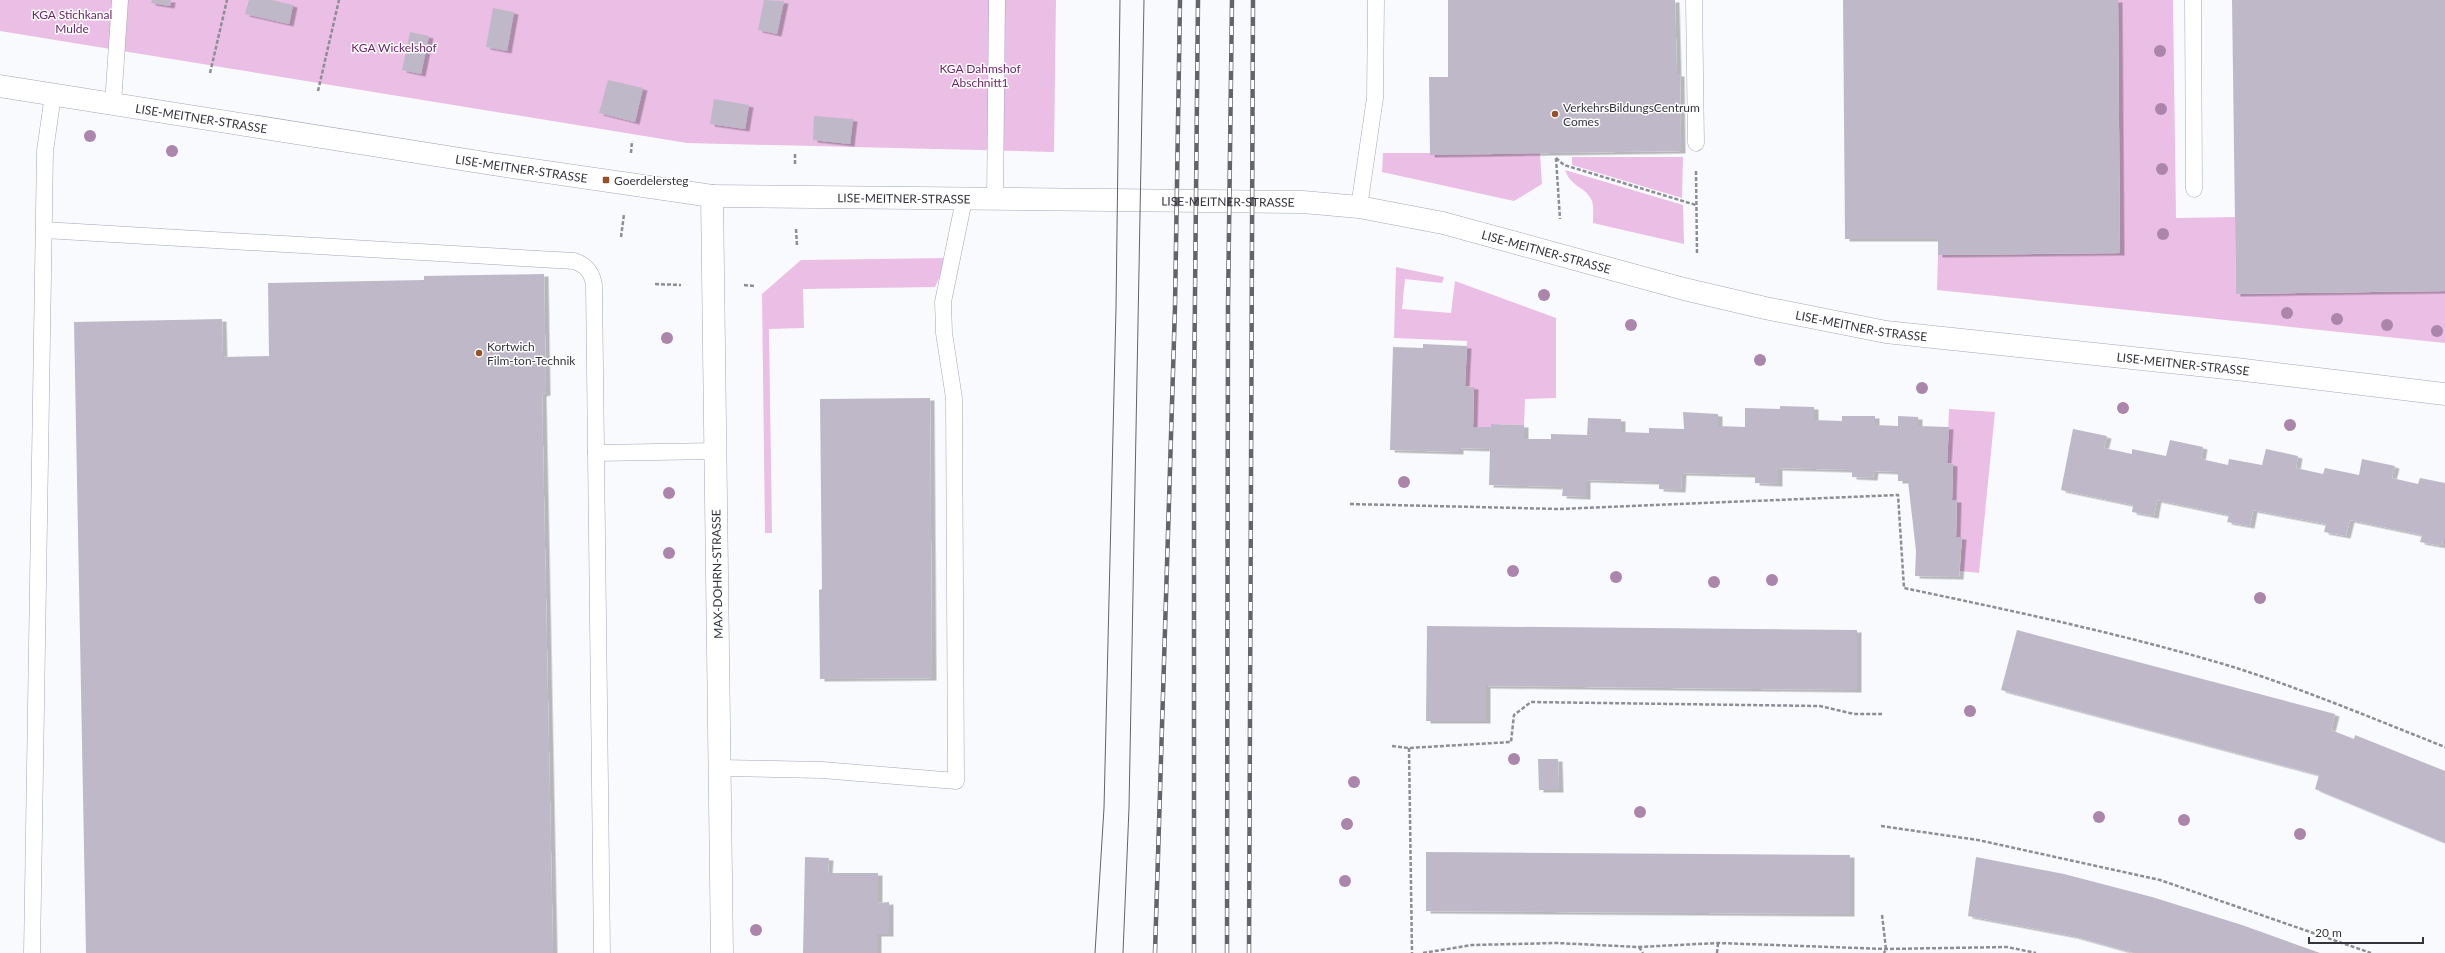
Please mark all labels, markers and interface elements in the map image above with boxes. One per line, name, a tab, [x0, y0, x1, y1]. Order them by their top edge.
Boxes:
park label: KGA Stichkanal Mulde	[32, 7, 112, 36]
park label: KGA Wickelshof	[351, 40, 438, 55]
park label: KGA Dahmshof Abschnitt1	[939, 61, 1021, 90]
street label: LISE-MEITNER-STRASSE	[134, 100, 269, 136]
place label: VerkehrsBildungsCentrum Comes	[1563, 100, 1700, 129]
marker: VerkehrsBildungsCentrum Comes	[1550, 109, 1560, 119]
street label: LISE-MEITNER-STRASSE	[454, 151, 589, 185]
place label: Goerdelersteg	[614, 173, 689, 188]
marker: Goerdelersteg	[601, 175, 611, 185]
street label: LISE-MEITNER-STRASSE	[837, 190, 971, 206]
street label: LISE-MEITNER-STRASSE	[1161, 193, 1295, 209]
street label: LISE-MEITNER-STRASSE	[1480, 226, 1613, 276]
street label: LISE-MEITNER-STRASSE	[1794, 307, 1928, 344]
place label: Kortwich Film-ton-Technik	[487, 339, 576, 368]
marker: Kortwich Film-ton-Technik	[474, 348, 484, 358]
street label: LISE-MEITNER-STRASSE	[2116, 349, 2250, 378]
street label: MAX-DOHRN-STRASSE	[708, 509, 726, 639]
scale bar	[2309, 919, 2423, 945]
text: 20 m	[2315, 925, 2342, 940]

